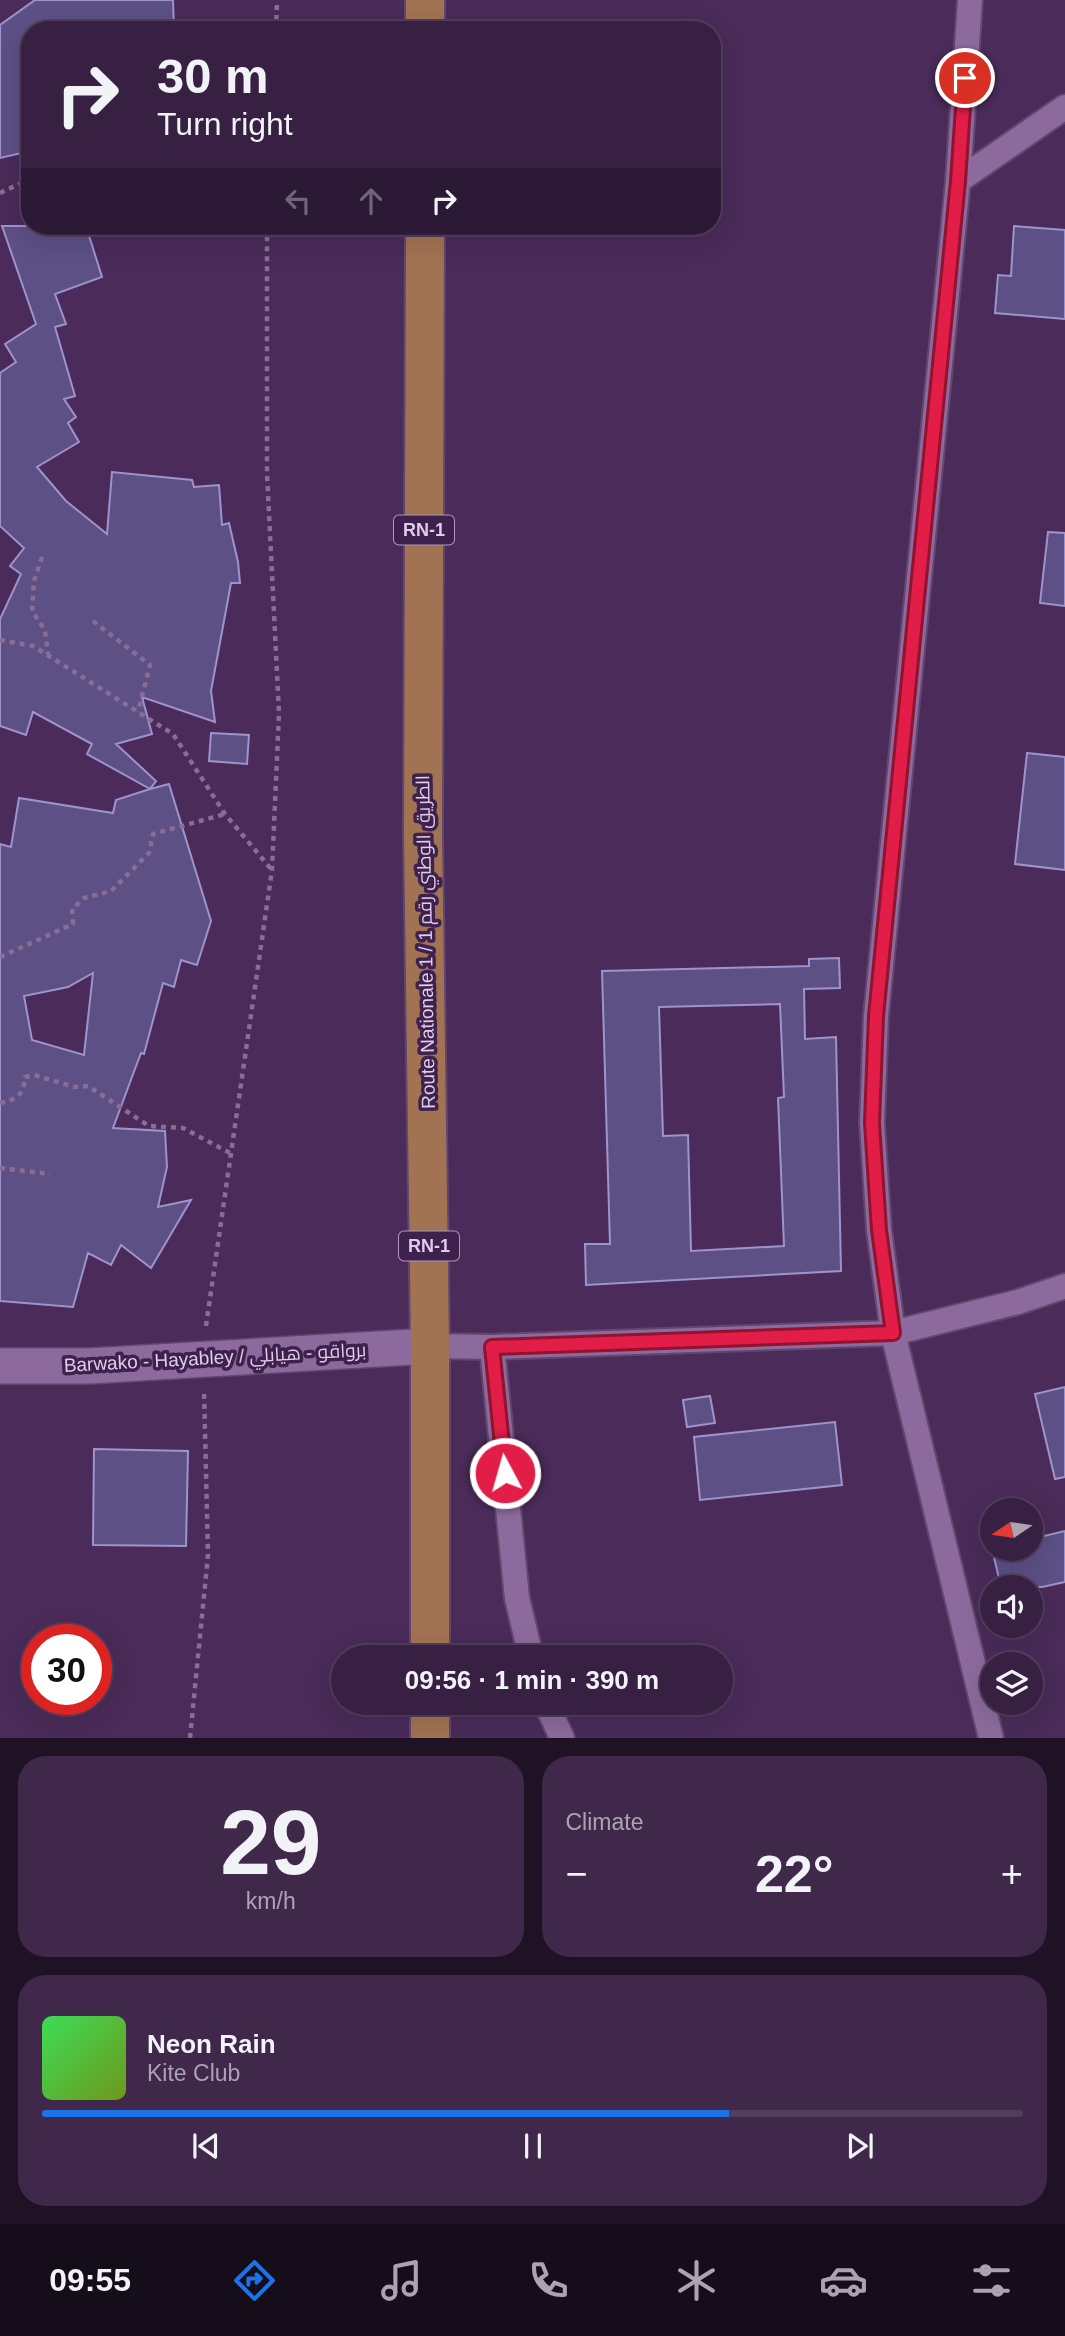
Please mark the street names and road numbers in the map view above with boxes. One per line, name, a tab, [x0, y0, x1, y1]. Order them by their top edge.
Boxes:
road number: RN-1	[394, 516, 454, 544]
street label: Route Nationale 1 / الطريق الوطني رقم 1	[412, 775, 443, 1109]
road number: RN-1	[399, 1232, 459, 1260]
street label: Barwako - Hayabley / برواقو - هيابلي	[63, 1339, 367, 1380]

